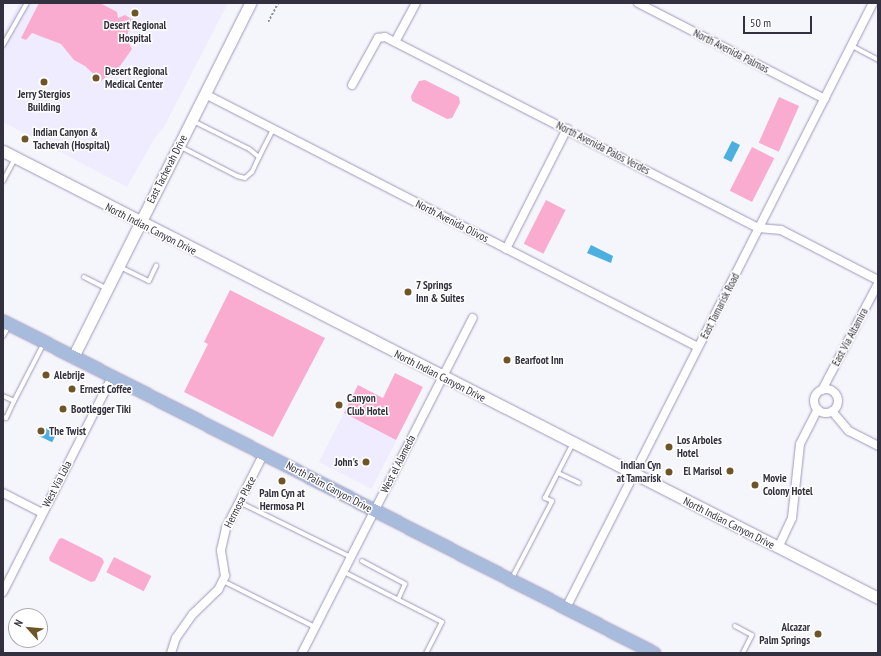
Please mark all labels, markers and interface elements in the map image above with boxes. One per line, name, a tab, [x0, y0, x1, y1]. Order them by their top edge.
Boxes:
marker: Desert Regional Hospital	[130, 8, 140, 18]
scale bar	[745, 8, 814, 34]
text: 50 m	[750, 15, 771, 30]
place label: Desert Regional Hospital	[104, 19, 166, 45]
street label: North Avenida Palmas	[691, 26, 771, 76]
place label: Desert Regional Medical Center	[105, 65, 167, 91]
marker: Desert Regional Medical Center	[90, 72, 102, 84]
marker: Jerry Stergios Building	[39, 77, 49, 87]
place label: Jerry Stergios Building	[17, 88, 71, 114]
street label: North Avenida Palos Verdes	[554, 118, 652, 178]
place label: Indian Canyon & Tachevah (Hospital)	[33, 126, 110, 152]
street label: East Tachevah Drive	[144, 132, 190, 206]
marker: Indian Canyon & Tachevah (Hospital)	[20, 134, 30, 144]
street label: North Avenida Olivos	[413, 197, 491, 245]
street label: North Indian Canyon Drive	[103, 200, 199, 258]
street label: East Tamarisk Road	[698, 271, 742, 341]
place label: 7 Springs Inn & Suites	[416, 279, 464, 305]
marker: 7 Springs Inn & Suites	[403, 287, 413, 297]
street label: East Via Altamira	[829, 305, 871, 369]
street label: North Indian Canyon Drive	[392, 347, 488, 405]
place label: Bearfoot Inn	[515, 353, 564, 367]
marker: Bearfoot Inn	[502, 355, 512, 365]
place label: Alebrije	[54, 368, 85, 382]
marker: Alebrije	[41, 370, 51, 380]
place label: Ernest Coffee	[80, 382, 132, 396]
marker: Ernest Coffee	[67, 384, 77, 394]
place label: Canyon Club Hotel	[347, 392, 388, 418]
marker: Canyon Club Hotel	[334, 400, 344, 410]
place label: Bootlegger Tiki	[71, 402, 131, 416]
marker: Bootlegger Tiki	[58, 404, 68, 414]
place label: The Twist	[49, 424, 86, 438]
marker: The Twist	[36, 426, 46, 436]
street label: West el Alameda	[378, 433, 418, 495]
place label: Los Arboles Hotel	[677, 434, 722, 460]
marker: Los Arboles Hotel	[664, 442, 674, 452]
place label: John's	[334, 455, 358, 469]
marker: John's	[361, 457, 371, 467]
street label: West Via Lola	[40, 458, 74, 510]
street label: North Palm Canyon Drive	[284, 459, 374, 515]
place label: Indian Cyn at Tamarisk	[616, 459, 661, 485]
place label: El Marisol	[683, 464, 722, 478]
marker: El Marisol	[725, 466, 735, 476]
marker: Indian Cyn at Tamarisk	[664, 467, 674, 477]
place label: Movie Colony Hotel	[763, 472, 813, 498]
street label: Hermosa Place	[221, 474, 259, 530]
marker: Palm Cyn at Hermosa Pl	[277, 476, 287, 486]
marker: Movie Colony Hotel	[750, 480, 760, 490]
place label: Palm Cyn at Hermosa Pl	[259, 487, 305, 513]
street label: North Indian Canyon Drive	[681, 494, 777, 552]
north arrow	[8, 608, 48, 648]
text: N	[11, 617, 26, 629]
place label: Alcazar Palm Springs	[759, 621, 810, 647]
marker: Alcazar Palm Springs	[813, 629, 823, 639]

